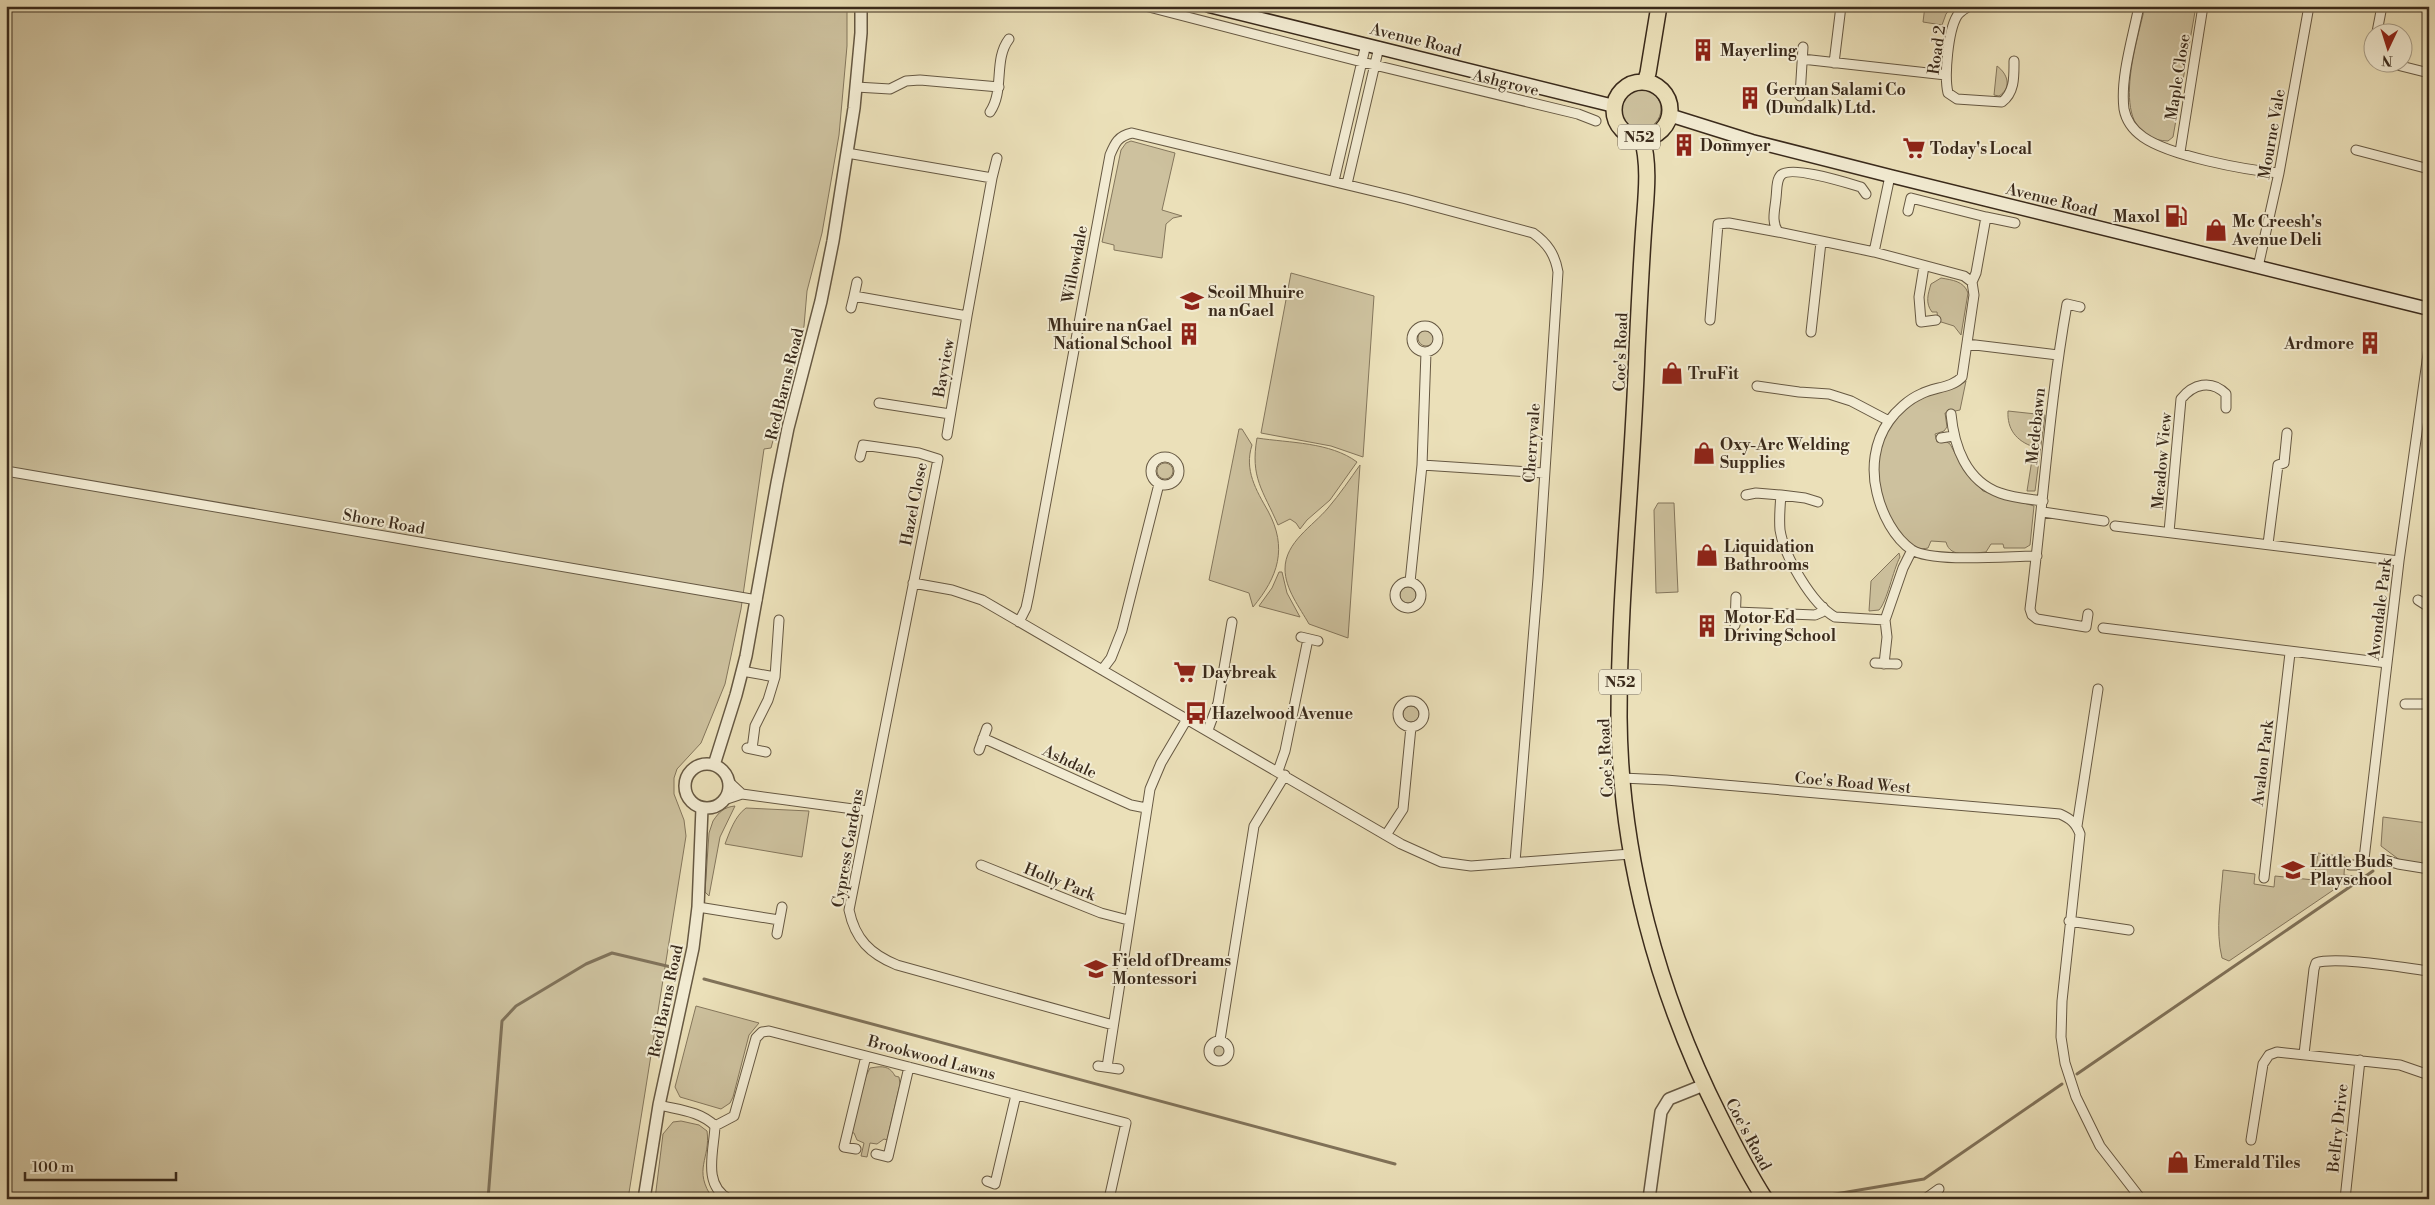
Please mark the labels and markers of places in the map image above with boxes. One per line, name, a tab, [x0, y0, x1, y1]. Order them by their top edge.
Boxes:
building icon: Mayerling	[1690, 37, 1716, 63]
place label: Mayerling	[1720, 41, 1798, 61]
place label: German Salami Co (Dundalk) Ltd.	[1766, 80, 1906, 118]
building icon: German Salami Co (Dundalk) Ltd.	[1737, 85, 1763, 111]
building icon: Donmyer	[1671, 132, 1697, 158]
supermarket icon: Today's Local	[1901, 135, 1927, 161]
place label: Donmyer	[1700, 136, 1771, 156]
place label: Today's Local	[1930, 139, 2033, 159]
fuel station icon: Maxol	[2163, 203, 2189, 229]
place label: Maxol	[2113, 207, 2161, 227]
place label: Mc Creesh's Avenue Deli	[2231, 212, 2322, 250]
shop icon: Mc Creesh's Avenue Deli	[2203, 217, 2229, 243]
place label: Scoil Mhuire na nGael	[1208, 283, 1304, 321]
school or university icon: Scoil Mhuire na nGael	[1179, 288, 1205, 314]
place label: Mhuire na nGael National School	[1047, 316, 1173, 354]
building icon: Mhuire na nGael National School	[1176, 321, 1202, 347]
building icon: Ardmore	[2357, 330, 2383, 356]
place label: Ardmore	[2283, 334, 2354, 354]
shop icon: TruFit	[1659, 360, 1685, 386]
place label: TruFit	[1688, 364, 1739, 384]
place label: Oxy-Arc Welding Supplies	[1720, 435, 1850, 473]
shop icon: Oxy-Arc Welding Supplies	[1691, 440, 1717, 466]
place label: Liquidation Bathrooms	[1724, 537, 1814, 575]
shop icon: Liquidation Bathrooms	[1694, 542, 1720, 568]
place label: Motor Ed Driving School	[1724, 608, 1837, 646]
building icon: Motor Ed Driving School	[1694, 613, 1720, 639]
supermarket icon: Daybreak	[1172, 659, 1198, 685]
place label: Daybreak	[1202, 663, 1278, 683]
bus stop icon: Hazelwood Avenue	[1183, 700, 1209, 726]
place label: Hazelwood Avenue	[1212, 704, 1353, 724]
place label: Little Buds Playschool	[2310, 852, 2393, 890]
school or university icon: Little Buds Playschool	[2280, 857, 2306, 883]
place label: Field of Dreams Montessori	[1112, 951, 1231, 989]
school or university icon: Field of Dreams Montessori	[1083, 956, 1109, 982]
shop icon: Emerald Tiles	[2165, 1149, 2191, 1175]
place label: Emerald Tiles	[2194, 1153, 2300, 1173]

